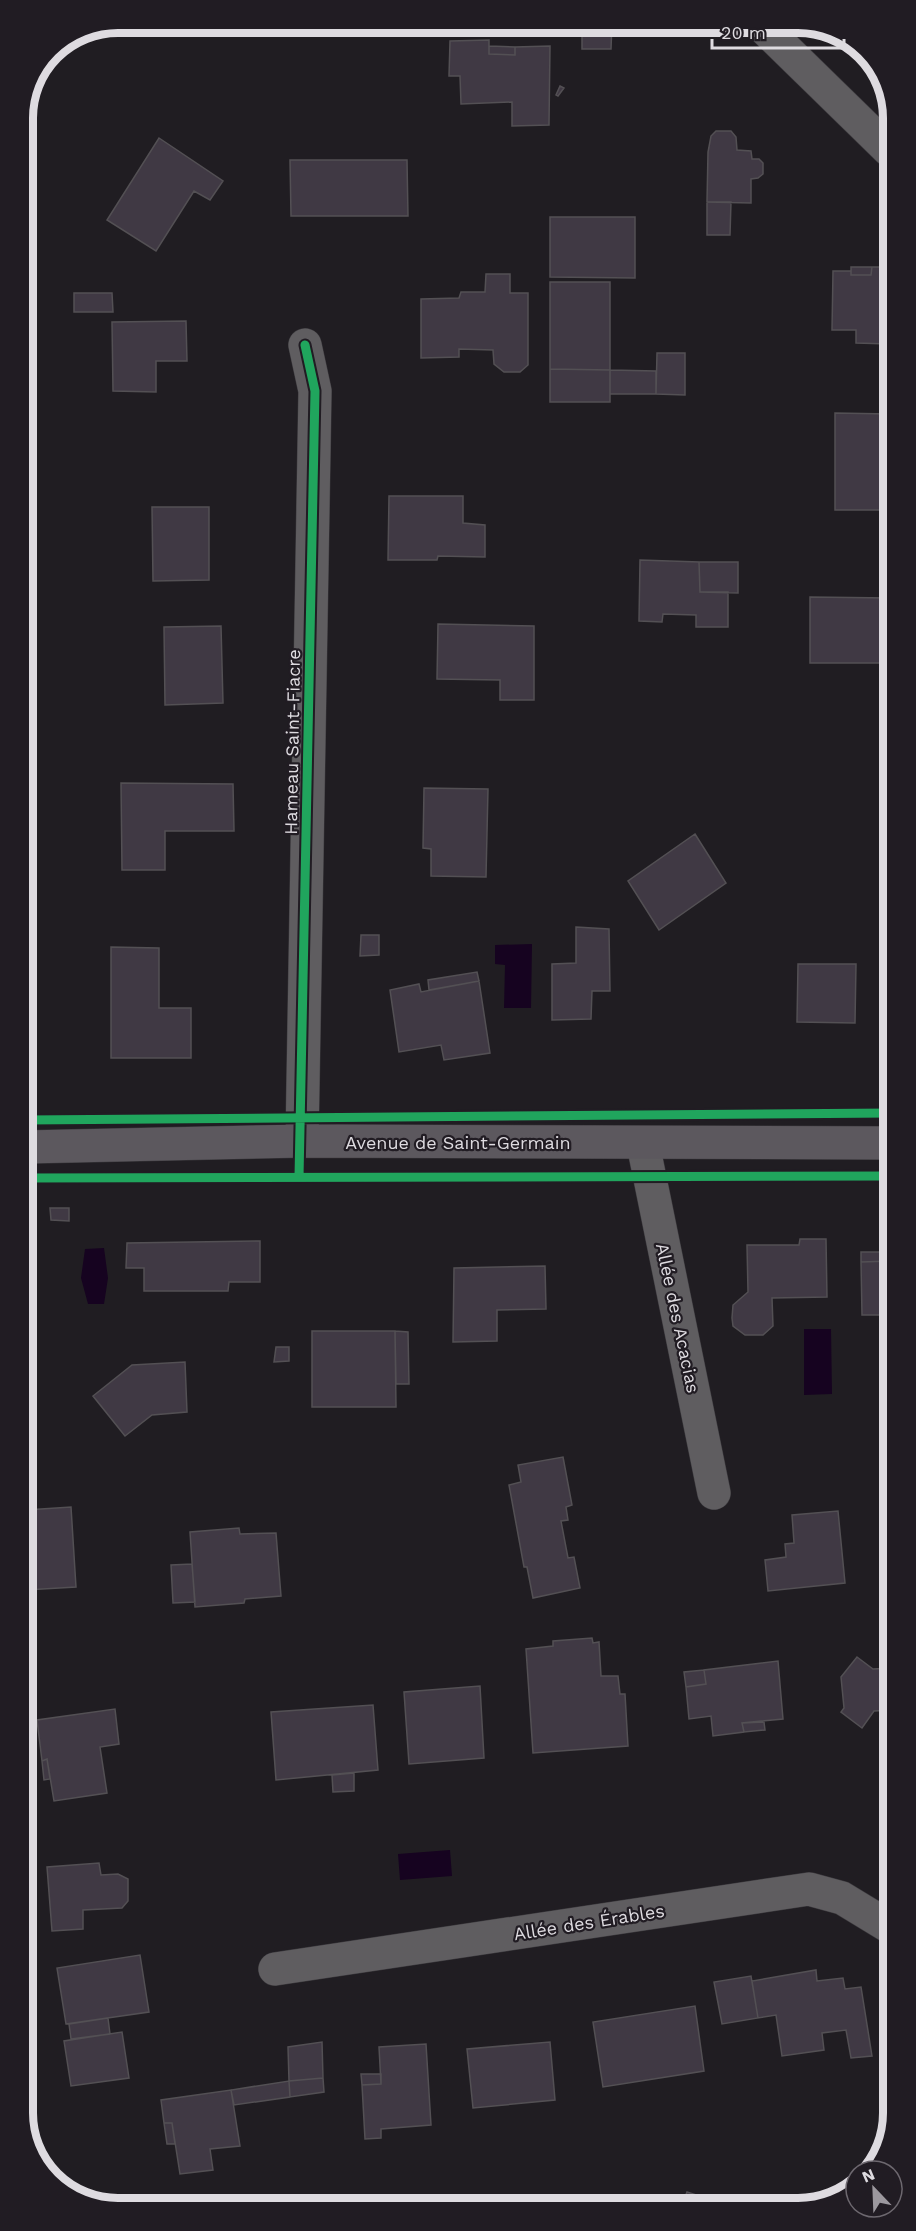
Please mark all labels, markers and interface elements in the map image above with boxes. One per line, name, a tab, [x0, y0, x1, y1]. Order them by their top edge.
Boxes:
scale bar	[712, 12, 844, 50]
text: 20 m	[721, 22, 766, 43]
street label: Hameau Saint-Fiacre	[280, 649, 304, 835]
street label: Avenue de Saint-Germain	[345, 1132, 571, 1153]
street label: Allée des Acacias	[652, 1241, 704, 1395]
street label: Allée des Érables	[512, 1900, 666, 1944]
north arrow	[844, 2159, 904, 2219]
text: N	[859, 2165, 878, 2187]

